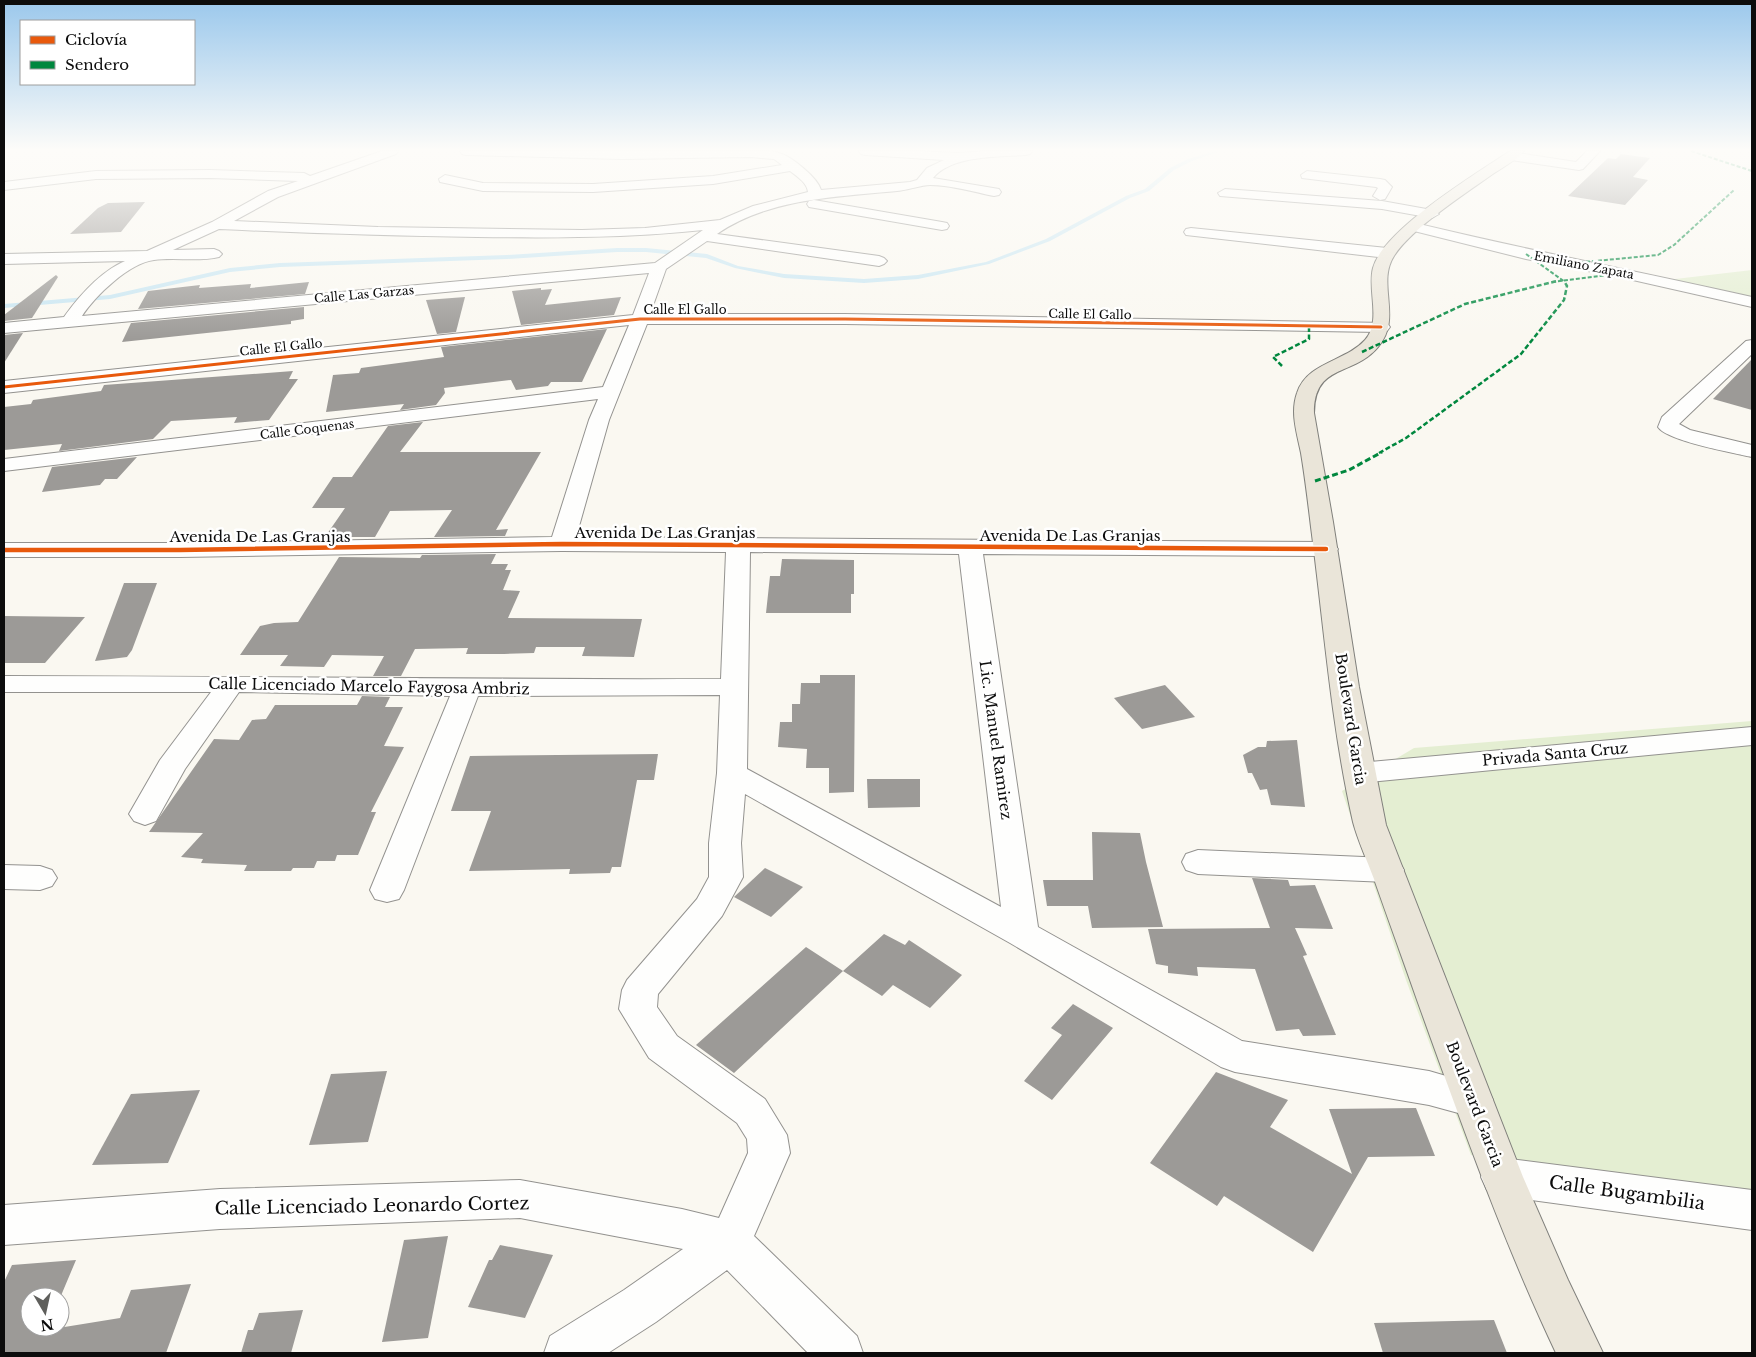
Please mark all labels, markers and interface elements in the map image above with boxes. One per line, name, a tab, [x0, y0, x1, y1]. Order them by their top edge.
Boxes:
legend	[20, 20, 195, 85]
text: Ciclovía	[65, 30, 128, 49]
text: Sendero	[65, 55, 129, 74]
street label: Emiliano Zapata	[1533, 248, 1636, 282]
street label: Calle Las Garzas	[313, 282, 415, 306]
street label: Calle El Gallo	[643, 302, 727, 317]
street label: Calle El Gallo	[1048, 306, 1132, 322]
street label: Calle El Gallo	[239, 335, 323, 359]
street label: Calle Coquenas	[259, 416, 355, 442]
street label: Avenida De Las Granjas	[573, 523, 756, 542]
street label: Avenida De Las Granjas	[978, 526, 1161, 545]
street label: Avenida De Las Granjas	[168, 527, 351, 546]
street label: Boulevard Garcia	[1331, 652, 1371, 787]
street label: Lic. Manuel Ramirez	[975, 659, 1017, 821]
street label: Calle Licenciado Marcelo Faygosa Ambriz	[208, 674, 530, 698]
street label: Privada Santa Cruz	[1481, 738, 1629, 770]
street label: Boulevard Garcia	[1442, 1038, 1508, 1170]
street label: Calle Bugambilia	[1548, 1171, 1706, 1215]
street label: Calle Licenciado Leonardo Cortez	[214, 1192, 530, 1220]
north arrow	[20, 1287, 70, 1337]
text: N	[39, 1315, 55, 1335]

